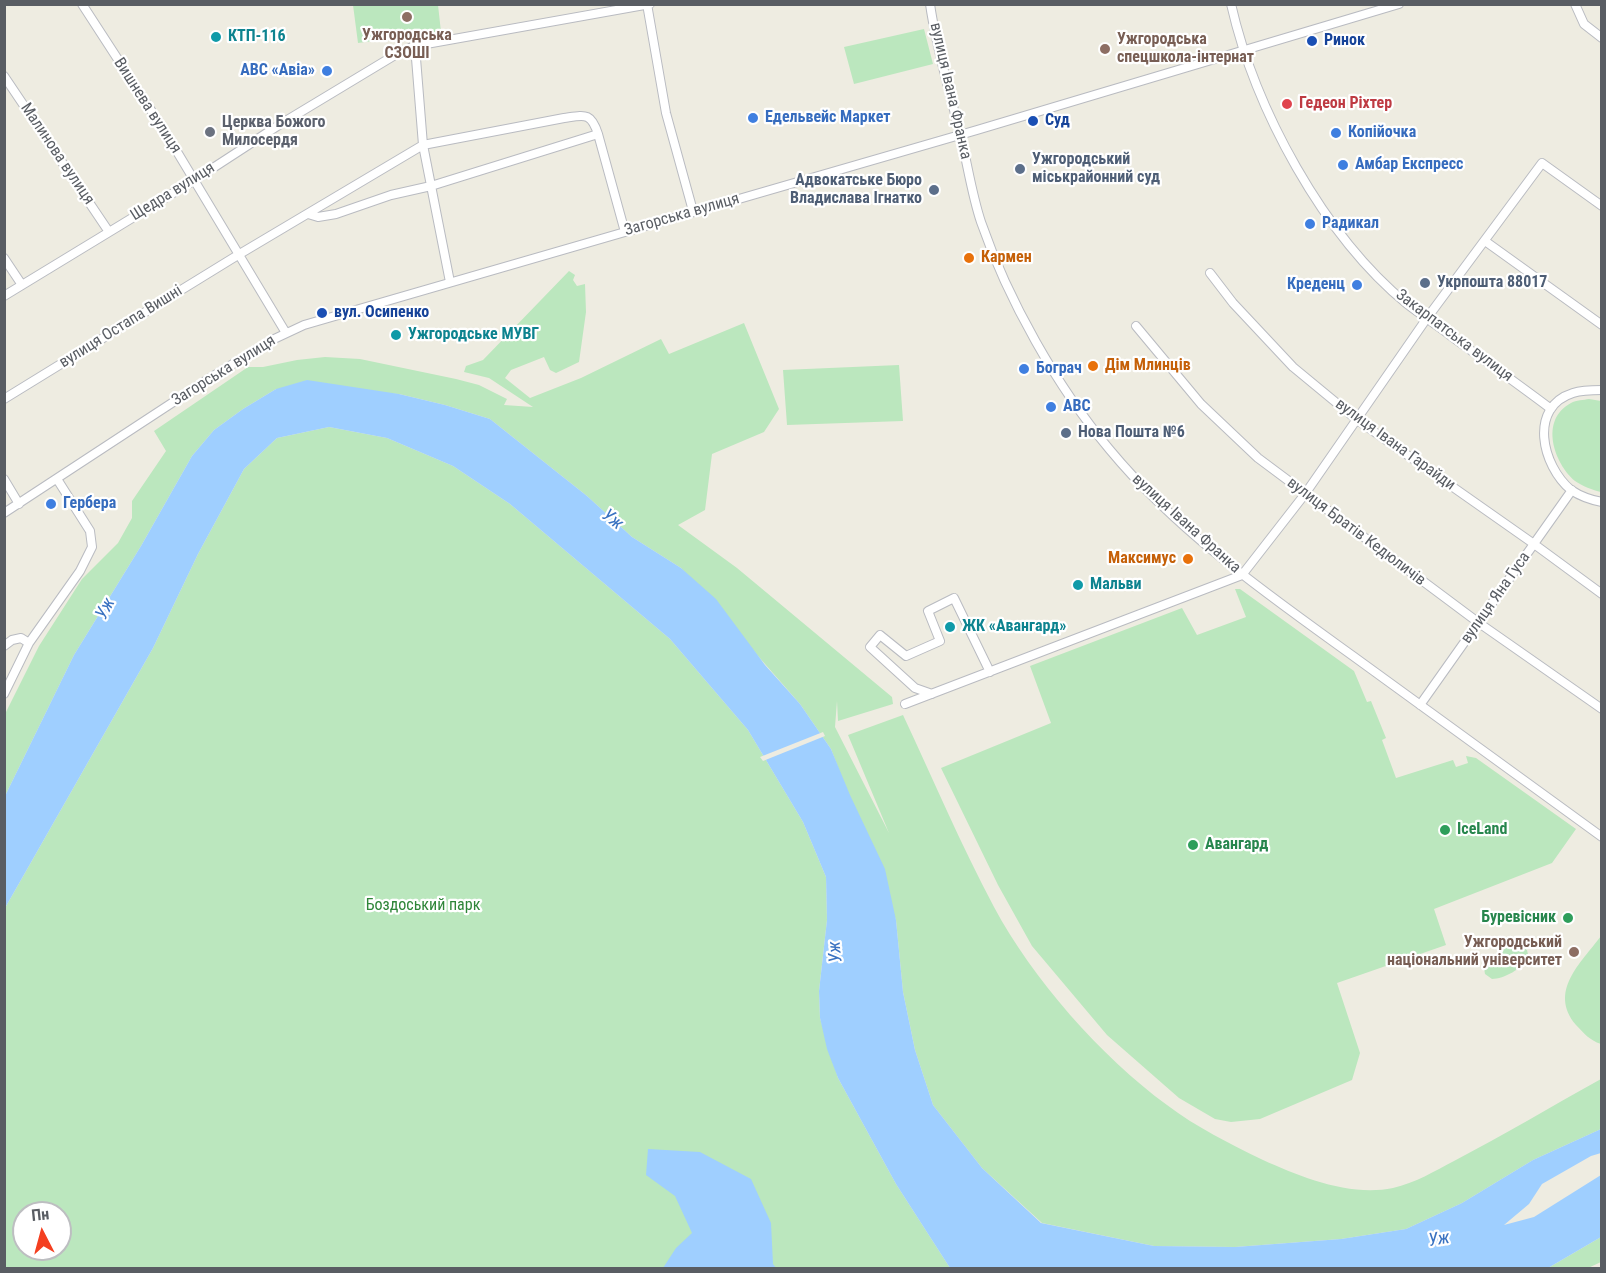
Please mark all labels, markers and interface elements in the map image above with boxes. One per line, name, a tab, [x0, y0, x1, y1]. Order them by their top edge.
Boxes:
marker: Ужгородська СЗОШІ	[400, 10, 414, 24]
street label: вулиця Івана Франка	[925, 21, 975, 161]
place label: Ужгородська СЗОШІ	[362, 26, 452, 64]
place label: КТП-116	[228, 27, 286, 47]
marker: КТП-116	[209, 30, 223, 44]
place label: Ужгородська спецшкола-інтернат	[1117, 30, 1254, 68]
place label: Ринок	[1324, 31, 1365, 51]
marker: Ринок	[1305, 34, 1319, 48]
marker: Ужгородська спецшкола-інтернат	[1098, 42, 1112, 56]
street label: Вишнева вулиця	[109, 55, 185, 157]
place label: ABC «Авіа»	[240, 61, 315, 81]
marker: ABC «Авіа»	[320, 64, 334, 78]
place label: Гедеон Ріхтер	[1299, 94, 1392, 114]
marker: Гедеон Ріхтер	[1280, 97, 1294, 111]
street label: Малинова вулиця	[16, 100, 98, 208]
place label: Едельвейс Маркет	[765, 108, 890, 128]
marker: Едельвейс Маркет	[746, 111, 760, 125]
place label: Суд	[1045, 111, 1070, 131]
place label: Церква Божого Милосердя	[222, 113, 325, 151]
marker: Суд	[1026, 114, 1040, 128]
place label: Копійочка	[1348, 123, 1416, 143]
marker: Церква Божого Милосердя	[203, 125, 217, 139]
marker: Копійочка	[1329, 126, 1343, 140]
place label: Ужгородський міськрайонний суд	[1032, 150, 1160, 188]
place label: Амбар Експресс	[1355, 155, 1463, 175]
marker: Амбар Експресс	[1336, 158, 1350, 172]
street label: Щедра вулиця	[127, 159, 219, 225]
marker: Ужгородський міськрайонний суд	[1013, 162, 1027, 176]
place label: Адвокатське Бюро Владислава Ігнатко	[790, 171, 922, 209]
marker: Адвокатське Бюро Владислава Ігнатко	[927, 183, 941, 197]
street label: Загорська вулиця	[622, 189, 742, 241]
place label: Радикал	[1322, 214, 1379, 234]
marker: Радикал	[1303, 217, 1317, 231]
place label: Кармен	[981, 248, 1032, 268]
marker: Кармен	[962, 251, 976, 265]
place label: Укрпошта 88017	[1437, 273, 1547, 293]
place label: Креденц	[1287, 275, 1345, 295]
marker: Укрпошта 88017	[1418, 276, 1432, 290]
marker: Креденц	[1350, 278, 1364, 292]
street label: вулиця Остапа Вишні	[56, 281, 186, 373]
street label: Закарпатська вулиця	[1392, 286, 1516, 386]
place label: вул. Осипенко	[334, 303, 429, 323]
marker: вул. Осипенко	[315, 306, 329, 320]
place label: Ужгородське МУВГ	[408, 325, 539, 345]
marker: Ужгородське МУВГ	[389, 328, 403, 342]
street label: Загорська вулиця	[169, 331, 279, 411]
place label: Дім Млинців	[1105, 356, 1191, 376]
place label: Бограч	[1036, 359, 1082, 379]
marker: Дім Млинців	[1086, 359, 1100, 373]
marker: Бограч	[1017, 362, 1031, 376]
street label: вулиця Івана Гарайди	[1331, 395, 1459, 495]
place label: ABC	[1063, 397, 1091, 417]
marker: ABC	[1044, 400, 1058, 414]
place label: Нова Пошта №6	[1078, 423, 1185, 443]
marker: Нова Пошта №6	[1059, 426, 1073, 440]
street label: вулиця Івана Франка	[1128, 470, 1244, 578]
street label: вулиця Братів Кедюличів	[1283, 474, 1429, 590]
place label: Гербера	[63, 494, 116, 514]
marker: Гербера	[44, 497, 58, 511]
water label: Уж	[597, 505, 627, 535]
place label: Максимус	[1108, 549, 1176, 569]
street label: вулиця Яна Гуса	[1457, 549, 1535, 647]
marker: Максимус	[1181, 552, 1195, 566]
place label: Мальви	[1090, 575, 1142, 595]
marker: Мальви	[1071, 578, 1085, 592]
water label: Уж	[92, 595, 120, 623]
place label: ЖК «Авангард»	[962, 617, 1067, 637]
marker: ЖК «Авангард»	[943, 620, 957, 634]
place label: IceLand	[1457, 820, 1507, 840]
marker: IceLand	[1438, 823, 1452, 837]
place label: Авангард	[1205, 835, 1268, 855]
marker: Авангард	[1186, 838, 1200, 852]
park label: Боздоський парк	[366, 896, 480, 916]
place label: Буревісник	[1481, 908, 1556, 928]
marker: Буревісник	[1561, 911, 1575, 925]
place label: Ужгородський національний університет	[1387, 933, 1562, 971]
water label: Уж	[824, 941, 848, 963]
marker: Ужгородський національний університет	[1567, 945, 1581, 959]
north arrow	[12, 1201, 72, 1261]
text: Пн	[30, 1204, 50, 1225]
water label: Уж	[1427, 1228, 1451, 1252]

